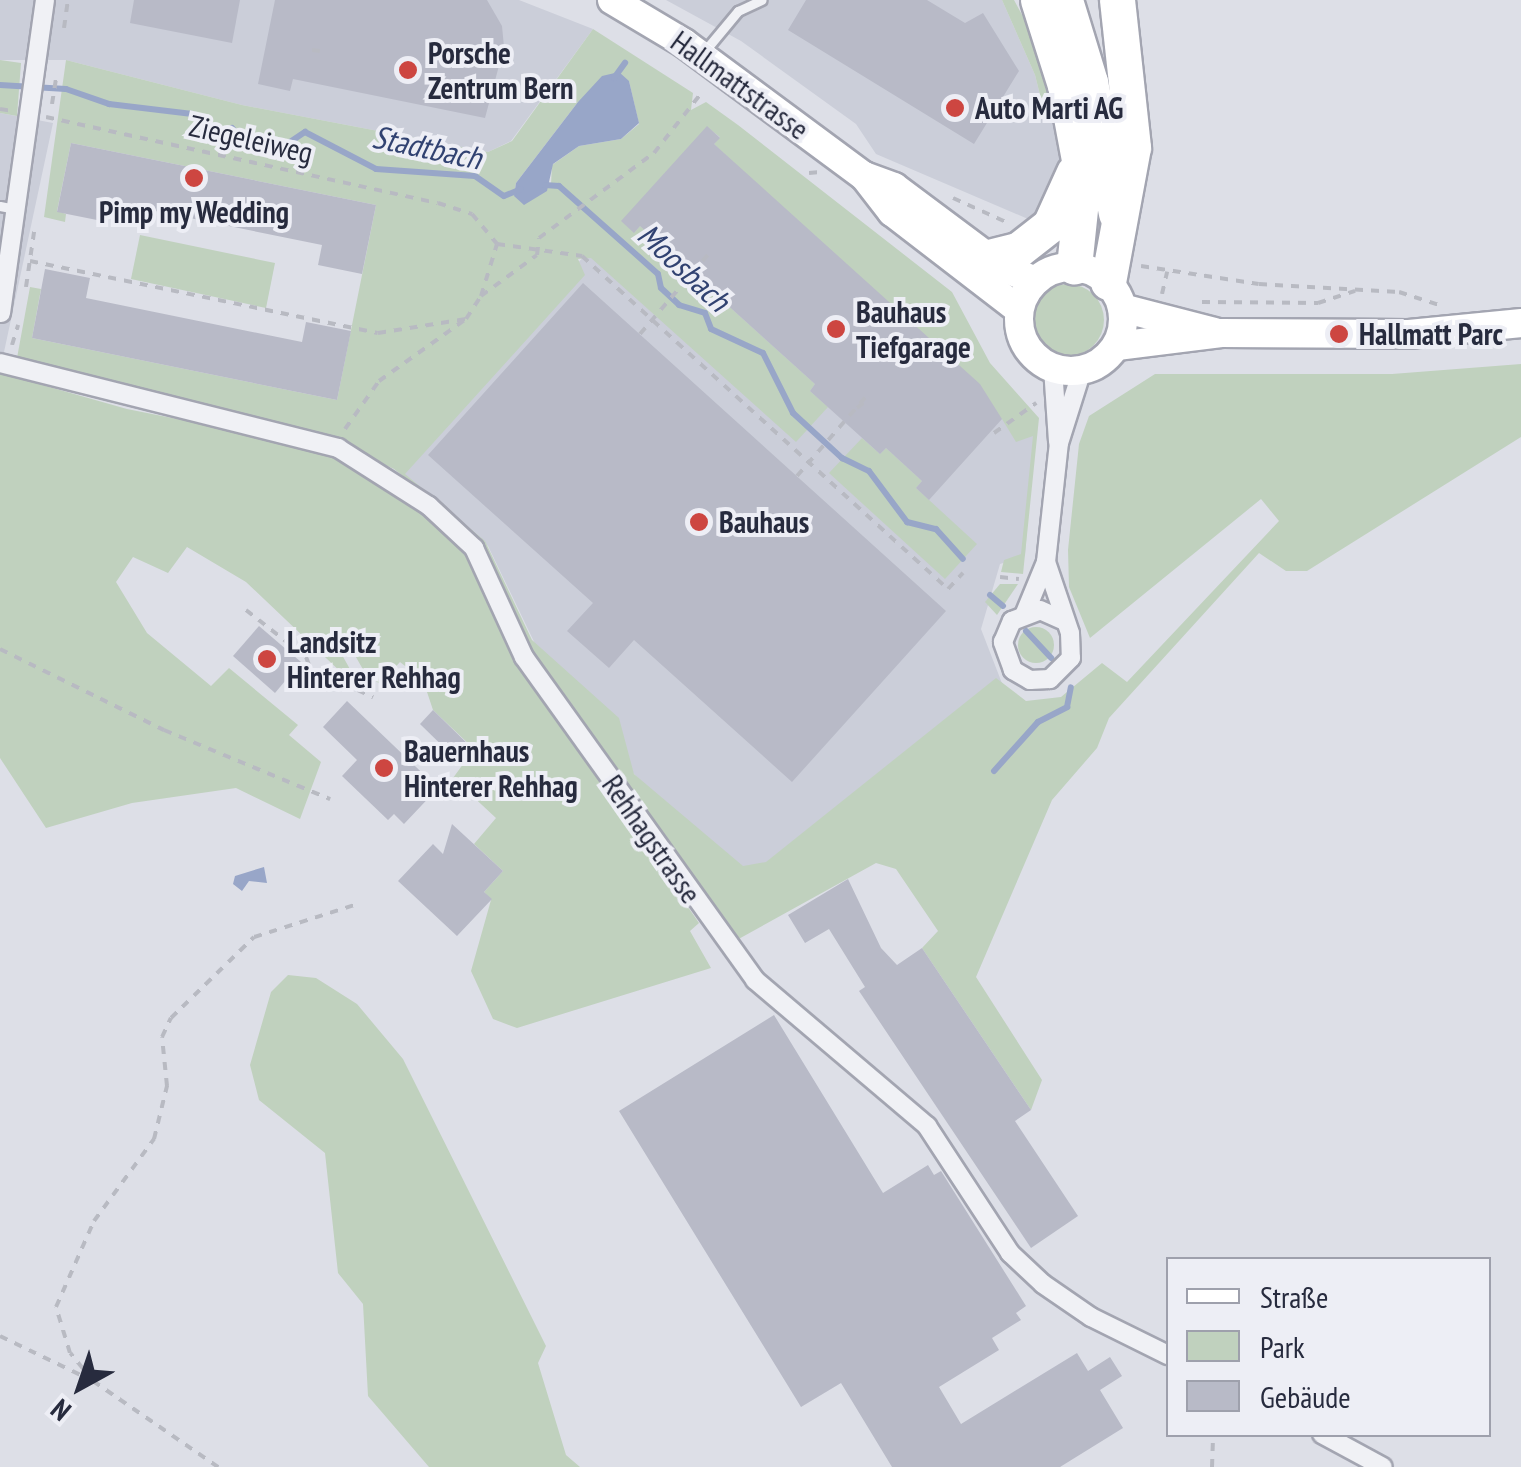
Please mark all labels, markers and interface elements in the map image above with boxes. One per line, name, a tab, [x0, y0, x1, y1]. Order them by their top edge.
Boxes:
street label: Hallmattstrasse	[664, 23, 816, 147]
place label: Porsche Zentrum Bern	[428, 35, 574, 106]
marker: Porsche Zentrum Bern	[397, 59, 419, 81]
place label: Auto Marti AG	[975, 90, 1124, 126]
marker: Auto Marti AG	[944, 97, 966, 119]
street label: Ziegeleiweg	[186, 107, 316, 171]
water label: Stadtbach	[369, 117, 485, 177]
marker: Pimp my Wedding	[183, 167, 205, 189]
place label: Pimp my Wedding	[98, 194, 290, 230]
water label: Moosbach	[630, 215, 738, 319]
place label: Bauhaus Tiefgarage	[856, 294, 971, 364]
place label: Hallmatt Parc	[1359, 316, 1503, 352]
marker: Bauhaus Tiefgarage	[825, 318, 847, 340]
marker: Hallmatt Parc	[1328, 323, 1350, 345]
place label: Bauhaus	[719, 504, 809, 540]
marker: Bauhaus	[688, 511, 710, 533]
place label: Landsitz Hinterer Rehhag	[287, 624, 461, 694]
marker: Landsitz Hinterer Rehhag	[256, 648, 278, 670]
place label: Bauernhaus Hinterer Rehhag	[404, 733, 578, 804]
marker: Bauernhaus Hinterer Rehhag	[373, 757, 395, 779]
street label: Rehhagstrasse	[595, 768, 709, 910]
legend	[1166, 1257, 1491, 1437]
text: Straße	[1260, 1277, 1328, 1316]
text: Park	[1260, 1327, 1305, 1366]
north arrow	[30, 1337, 130, 1437]
text: Gebäude	[1260, 1377, 1351, 1416]
text: N	[43, 1391, 78, 1429]

